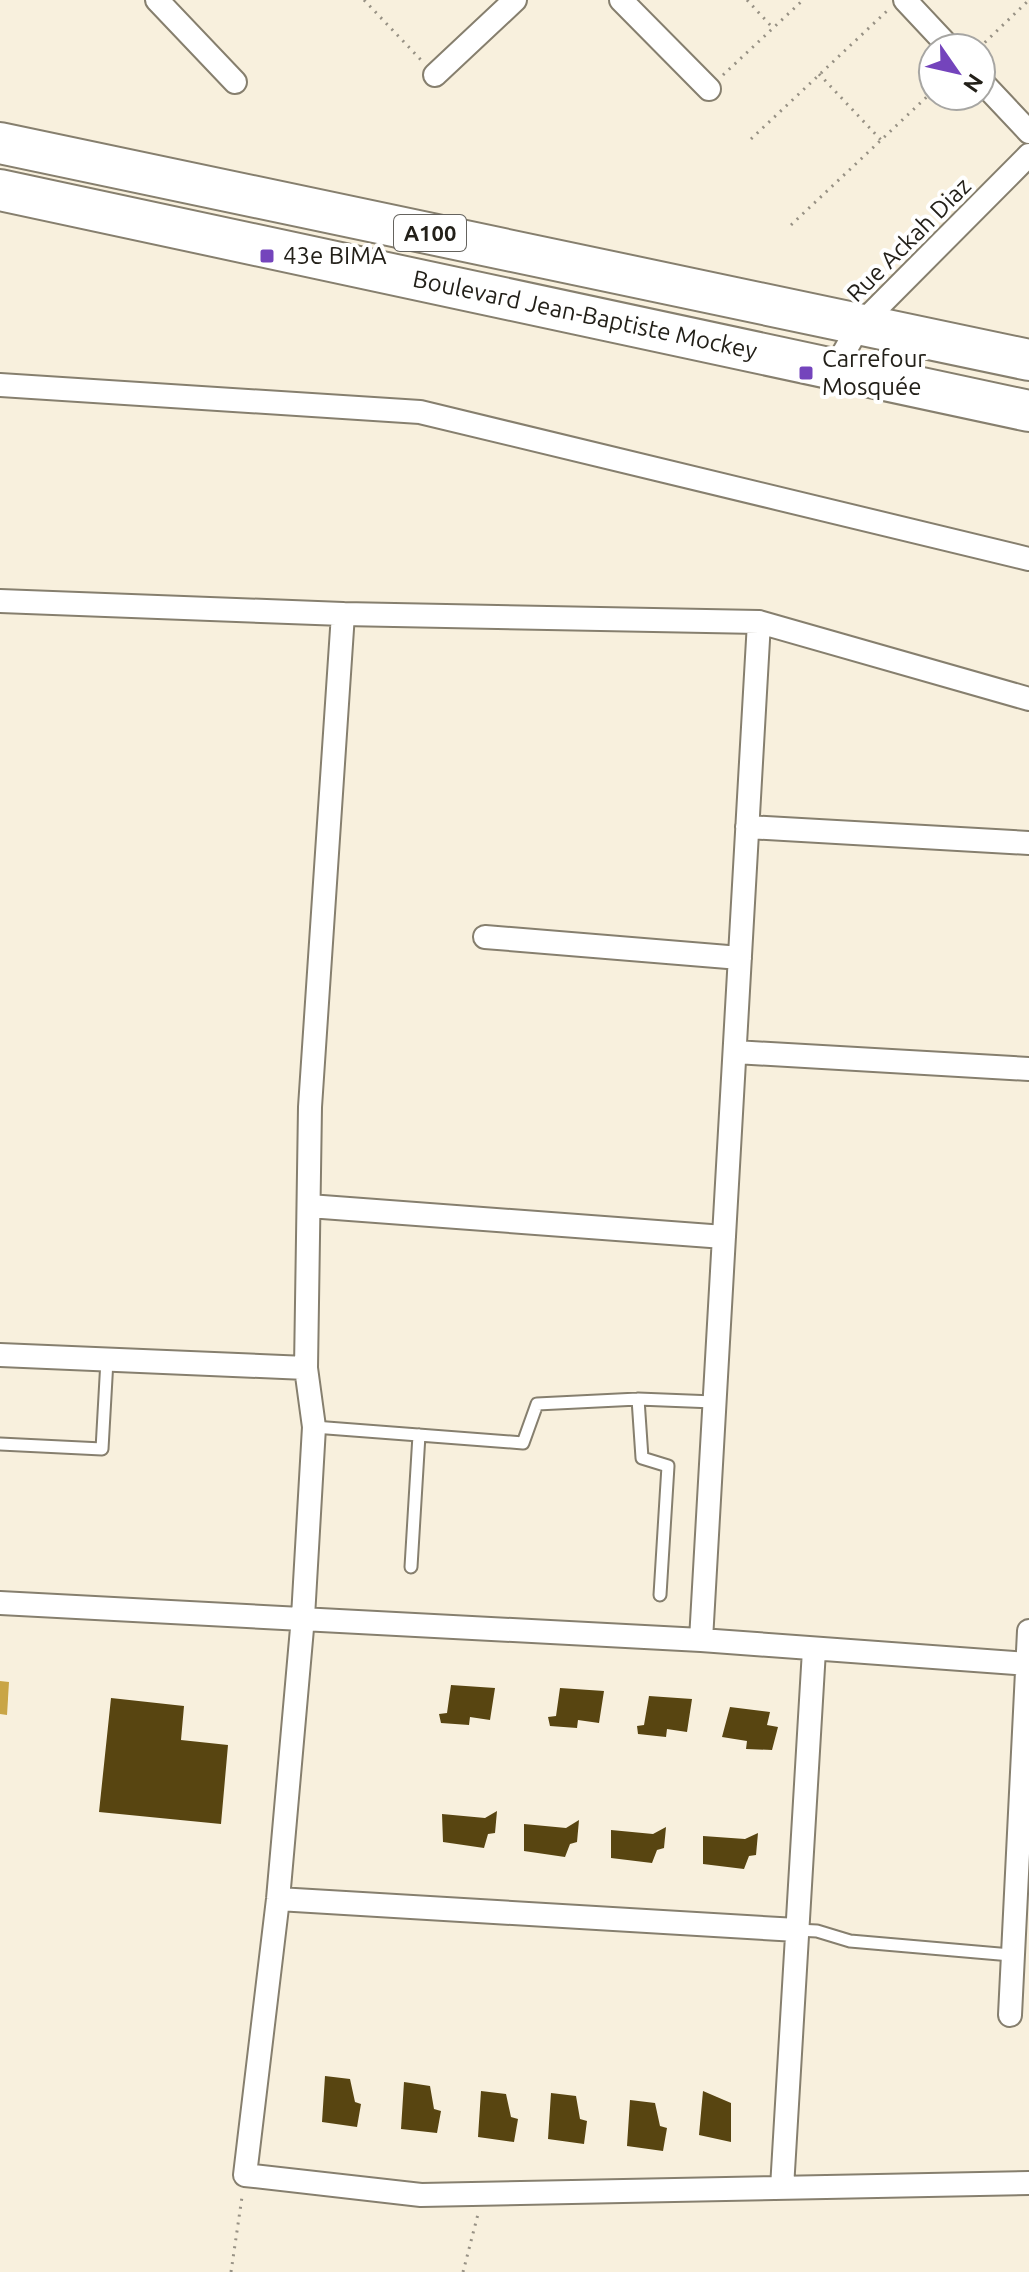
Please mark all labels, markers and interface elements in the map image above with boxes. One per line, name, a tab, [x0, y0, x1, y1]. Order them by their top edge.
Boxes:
north arrow	[917, 32, 997, 112]
text: N	[959, 70, 989, 97]
street label: Rue Ackah Diaz	[841, 172, 976, 307]
road number: A100	[394, 215, 466, 251]
place label: 43e BIMA	[283, 242, 387, 269]
marker: 43e BIMA	[258, 247, 276, 265]
street label: Boulevard Jean-Baptiste Mockey	[411, 265, 760, 364]
place label: Carrefour Mosquée	[822, 345, 926, 400]
marker: Carrefour Mosquée	[797, 364, 815, 382]

